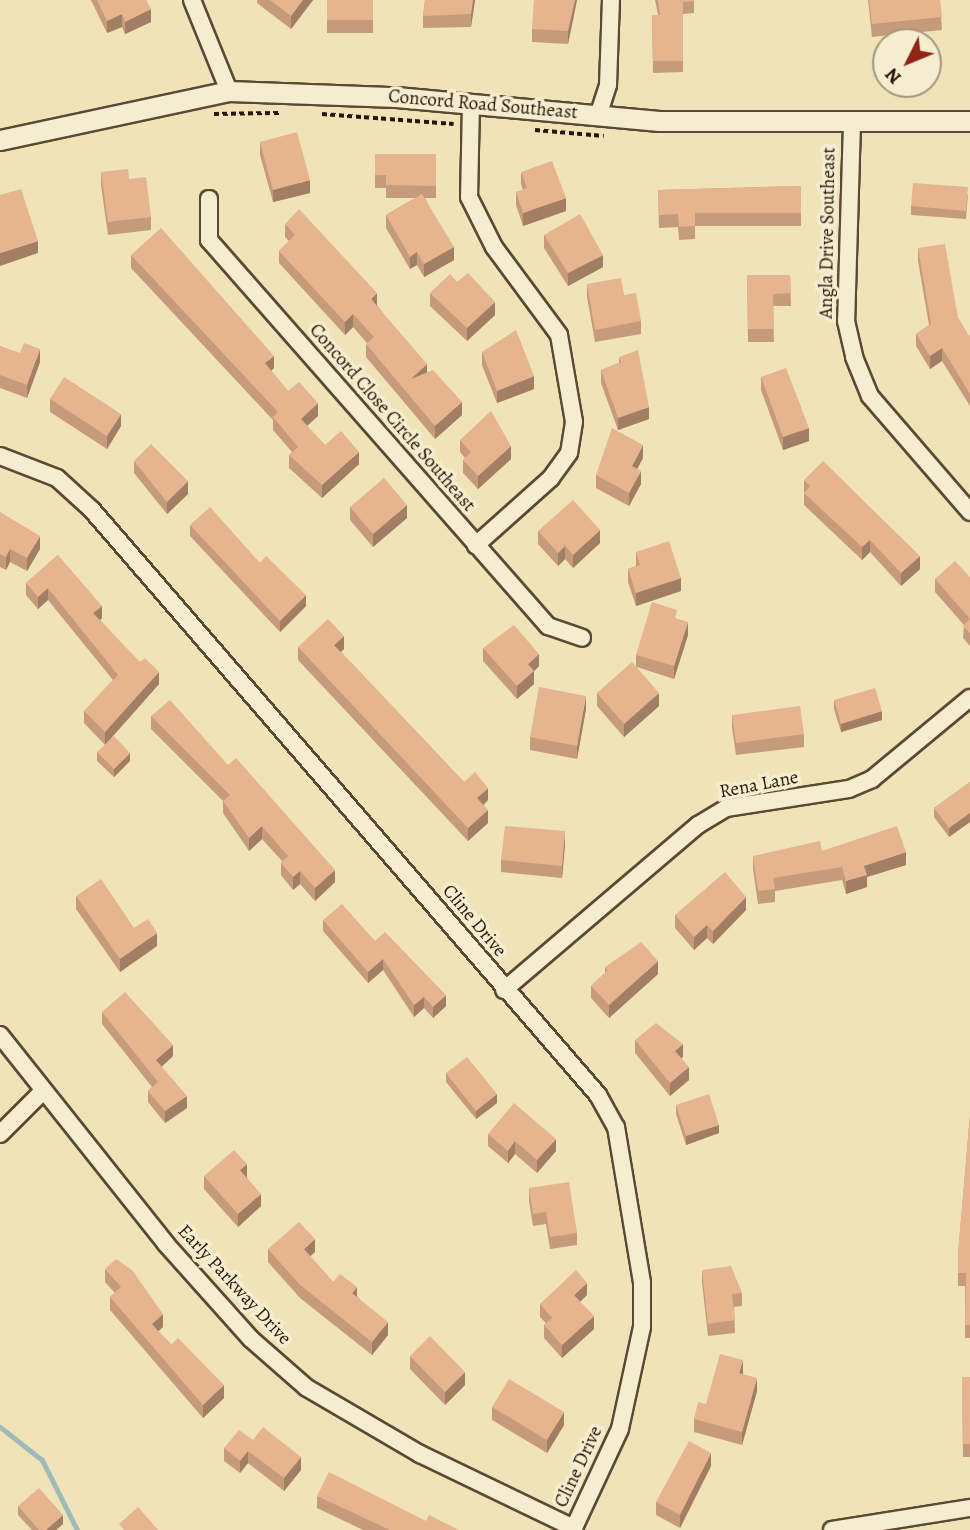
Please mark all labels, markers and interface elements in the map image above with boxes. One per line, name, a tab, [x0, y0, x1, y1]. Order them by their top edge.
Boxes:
north arrow	[872, 28, 942, 98]
text: N	[879, 62, 907, 90]
street label: Concord Road Southeast	[387, 85, 579, 125]
street label: Angla Drive Southeast	[815, 147, 841, 319]
street label: Concord Close Circle Southeast	[304, 319, 480, 517]
street label: Rena Lane	[718, 766, 800, 804]
street label: Cline Drive	[437, 880, 511, 962]
street label: Early Parkway Drive	[172, 1220, 296, 1350]
street label: Cline Drive	[550, 1423, 608, 1511]

